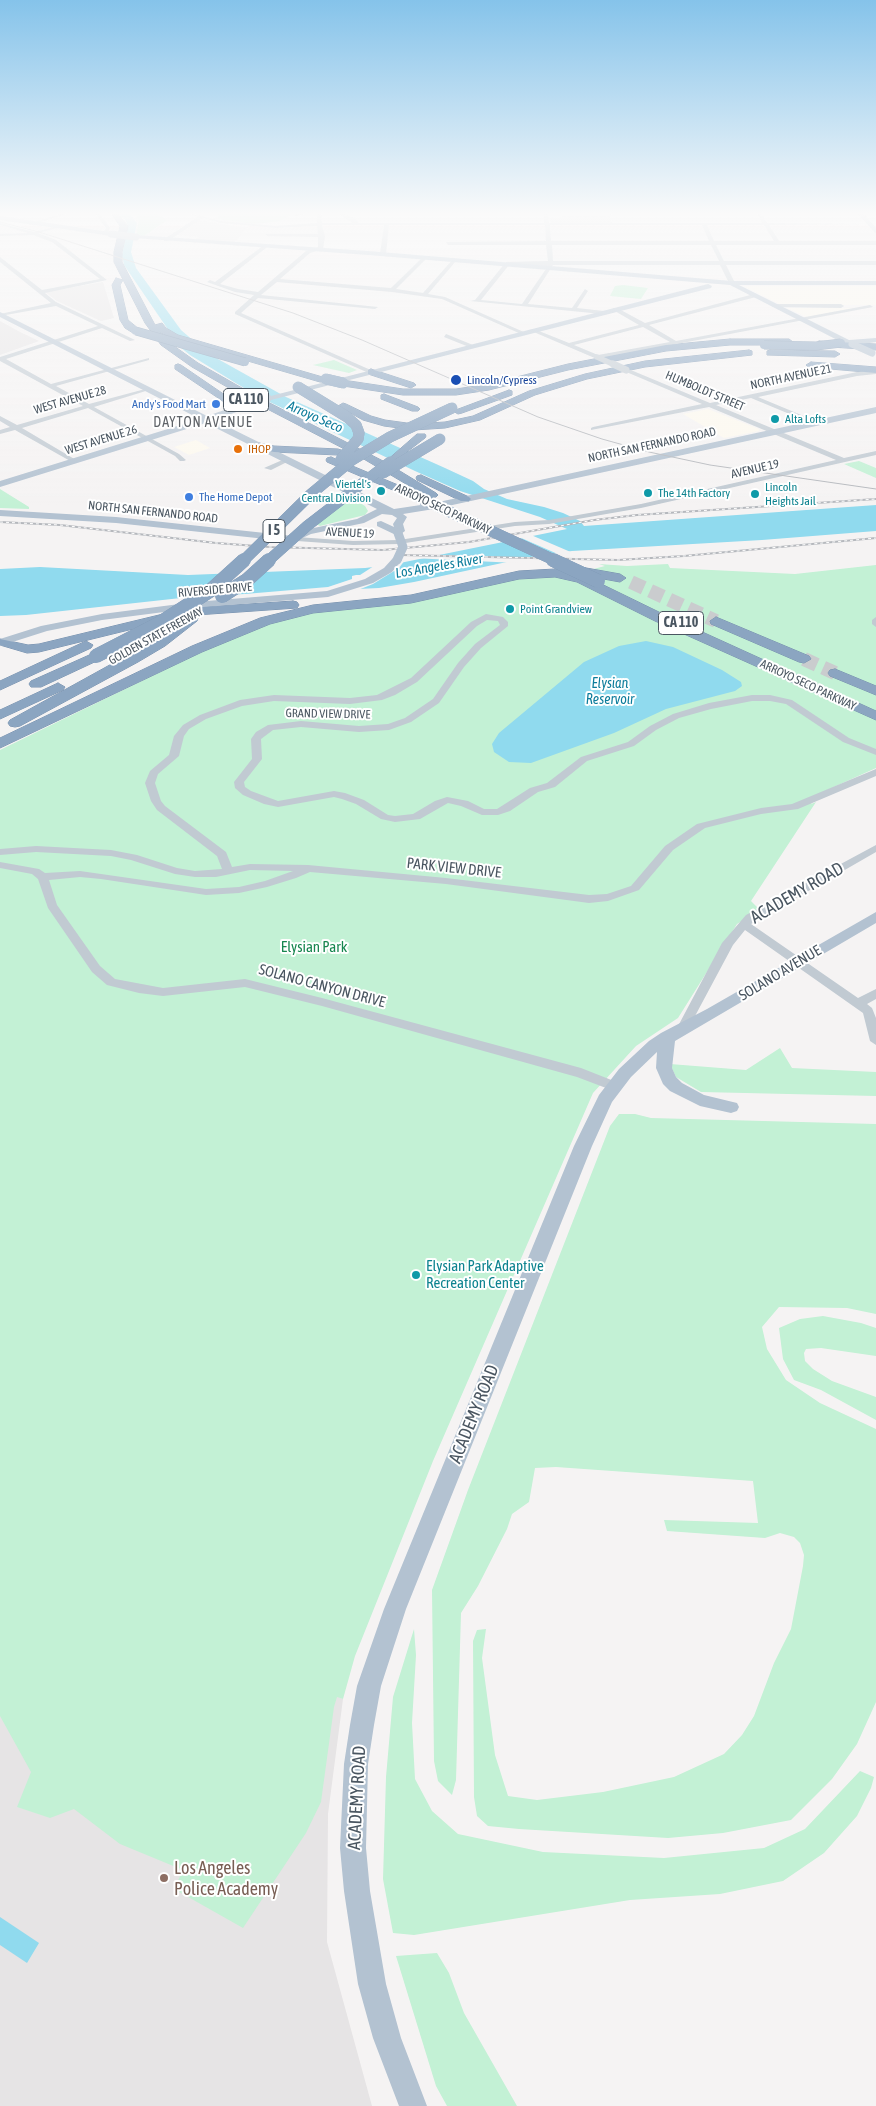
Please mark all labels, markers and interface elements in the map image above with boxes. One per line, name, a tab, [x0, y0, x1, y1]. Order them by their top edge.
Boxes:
street label: NORTH AVENUE 21	[749, 361, 833, 393]
street label: HUMBOLDT STREET	[663, 368, 747, 414]
marker: Lincoln/Cypress	[449, 373, 463, 387]
place label: Lincoln/Cypress	[467, 373, 537, 387]
street label: WEST AVENUE 28	[32, 383, 108, 417]
road number: CA 110	[224, 388, 268, 412]
place label: Andy's Food Mart	[132, 397, 206, 411]
water label: Arroyo Seco	[285, 397, 345, 437]
marker: Andy's Food Mart	[210, 398, 222, 410]
place label: Alta Lofts	[785, 412, 826, 426]
marker: Alta Lofts	[769, 413, 781, 425]
district label: DAYTON AVENUE	[152, 415, 254, 431]
street label: WEST AVENUE 26	[63, 422, 139, 458]
street label: NORTH SAN FERNANDO ROAD	[587, 424, 717, 466]
place label: IHOP	[248, 442, 271, 456]
marker: IHOP	[232, 443, 244, 455]
street label: AVENUE 19	[730, 456, 780, 482]
place label: Viertel's Central Division	[302, 477, 371, 505]
street label: ARROYO SECO PARKWAY	[393, 480, 493, 538]
place label: Lincoln Heights Jail	[765, 480, 816, 508]
marker: Viertel's Central Division	[375, 485, 387, 497]
place label: The 14th Factory	[658, 486, 730, 500]
marker: The 14th Factory	[642, 487, 654, 499]
marker: Lincoln Heights Jail	[749, 488, 761, 500]
place label: The Home Depot	[199, 490, 272, 504]
marker: The Home Depot	[183, 491, 195, 503]
street label: NORTH SAN FERNANDO ROAD	[87, 498, 219, 526]
road number: I 5	[263, 520, 285, 542]
street label: AVENUE 19	[325, 525, 375, 541]
water label: Los Angeles River	[394, 550, 484, 582]
street label: RIVERSIDE DRIVE	[177, 580, 253, 600]
place label: Point Grandview	[520, 602, 592, 616]
marker: Point Grandview	[504, 603, 516, 615]
street label: GOLDEN STATE FREEWAY	[106, 604, 206, 668]
road number: CA 110	[658, 612, 704, 634]
street label: ARROYO SECO PARKWAY	[758, 656, 858, 714]
water label: Elysian Reservoir	[586, 676, 634, 709]
street label: GRAND VIEW DRIVE	[285, 706, 371, 722]
street label: PARK VIEW DRIVE	[406, 854, 502, 882]
street label: ACADEMY ROAD	[746, 858, 848, 928]
park label: Elysian Park	[281, 938, 347, 956]
street label: SOLANO AVENUE	[736, 941, 824, 1005]
street label: SOLANO CANYON DRIVE	[257, 960, 387, 1012]
place label: Elysian Park Adaptive Recreation Center	[426, 1257, 544, 1292]
marker: Elysian Park Adaptive Recreation Center	[410, 1269, 422, 1281]
street label: ACADEMY ROAD	[444, 1362, 504, 1466]
street label: ACADEMY ROAD	[343, 1745, 371, 1851]
place label: Los Angeles Police Academy	[174, 1857, 278, 1900]
marker: Los Angeles Police Academy	[158, 1872, 170, 1884]

